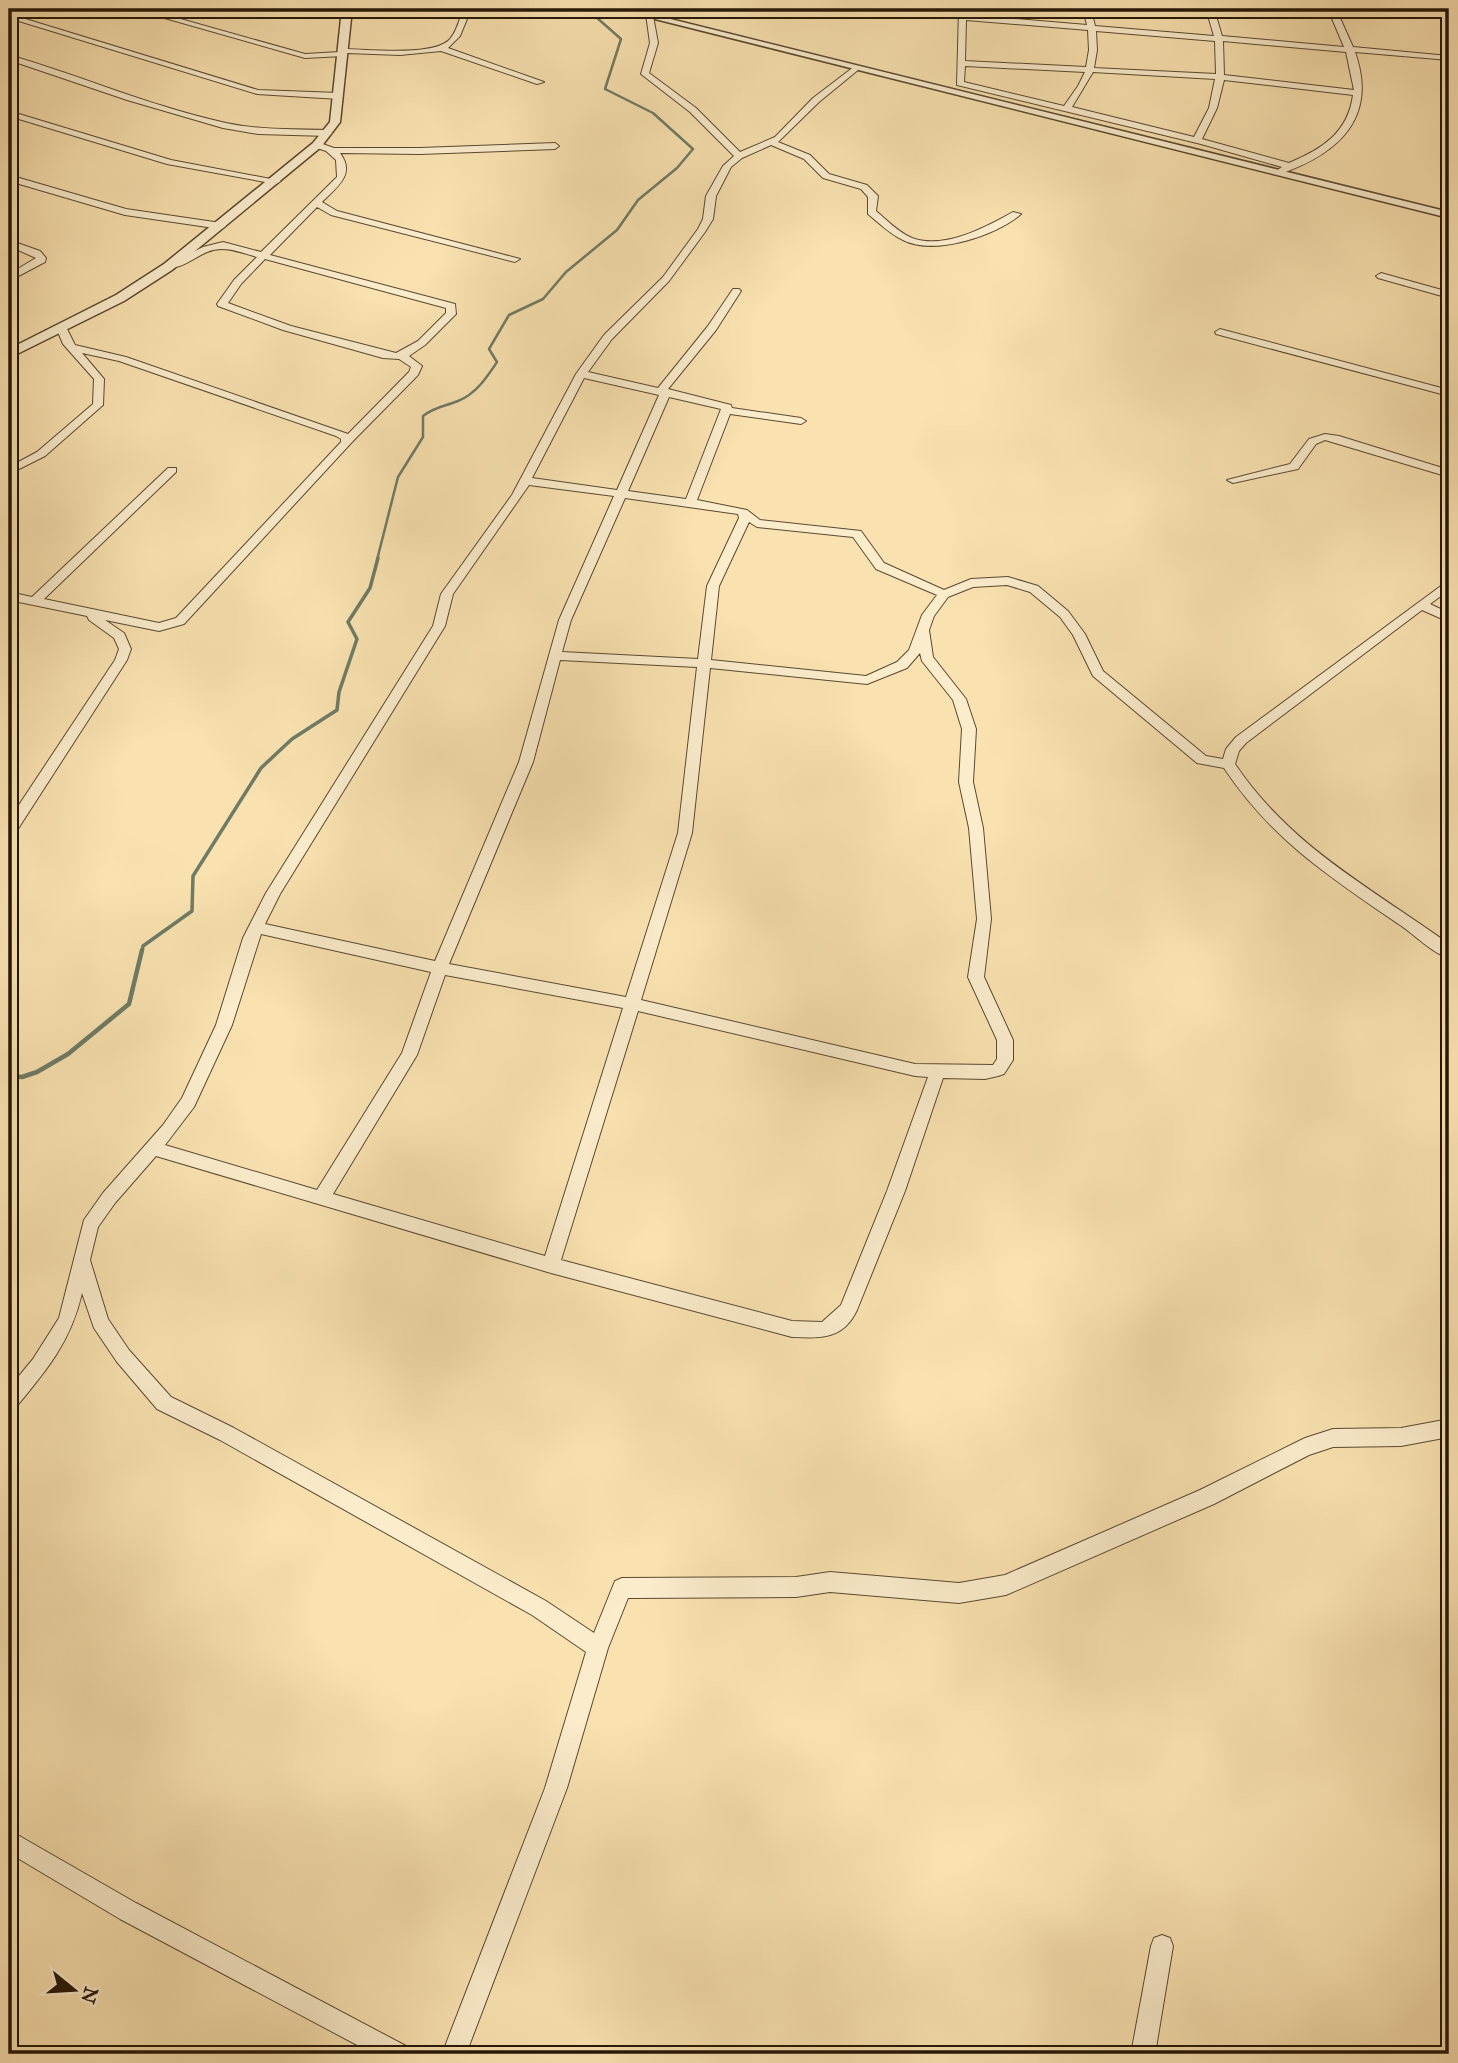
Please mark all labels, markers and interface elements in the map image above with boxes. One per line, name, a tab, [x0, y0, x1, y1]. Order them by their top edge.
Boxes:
north arrow	[38, 1954, 108, 2024]
text: N	[76, 1984, 103, 2006]

